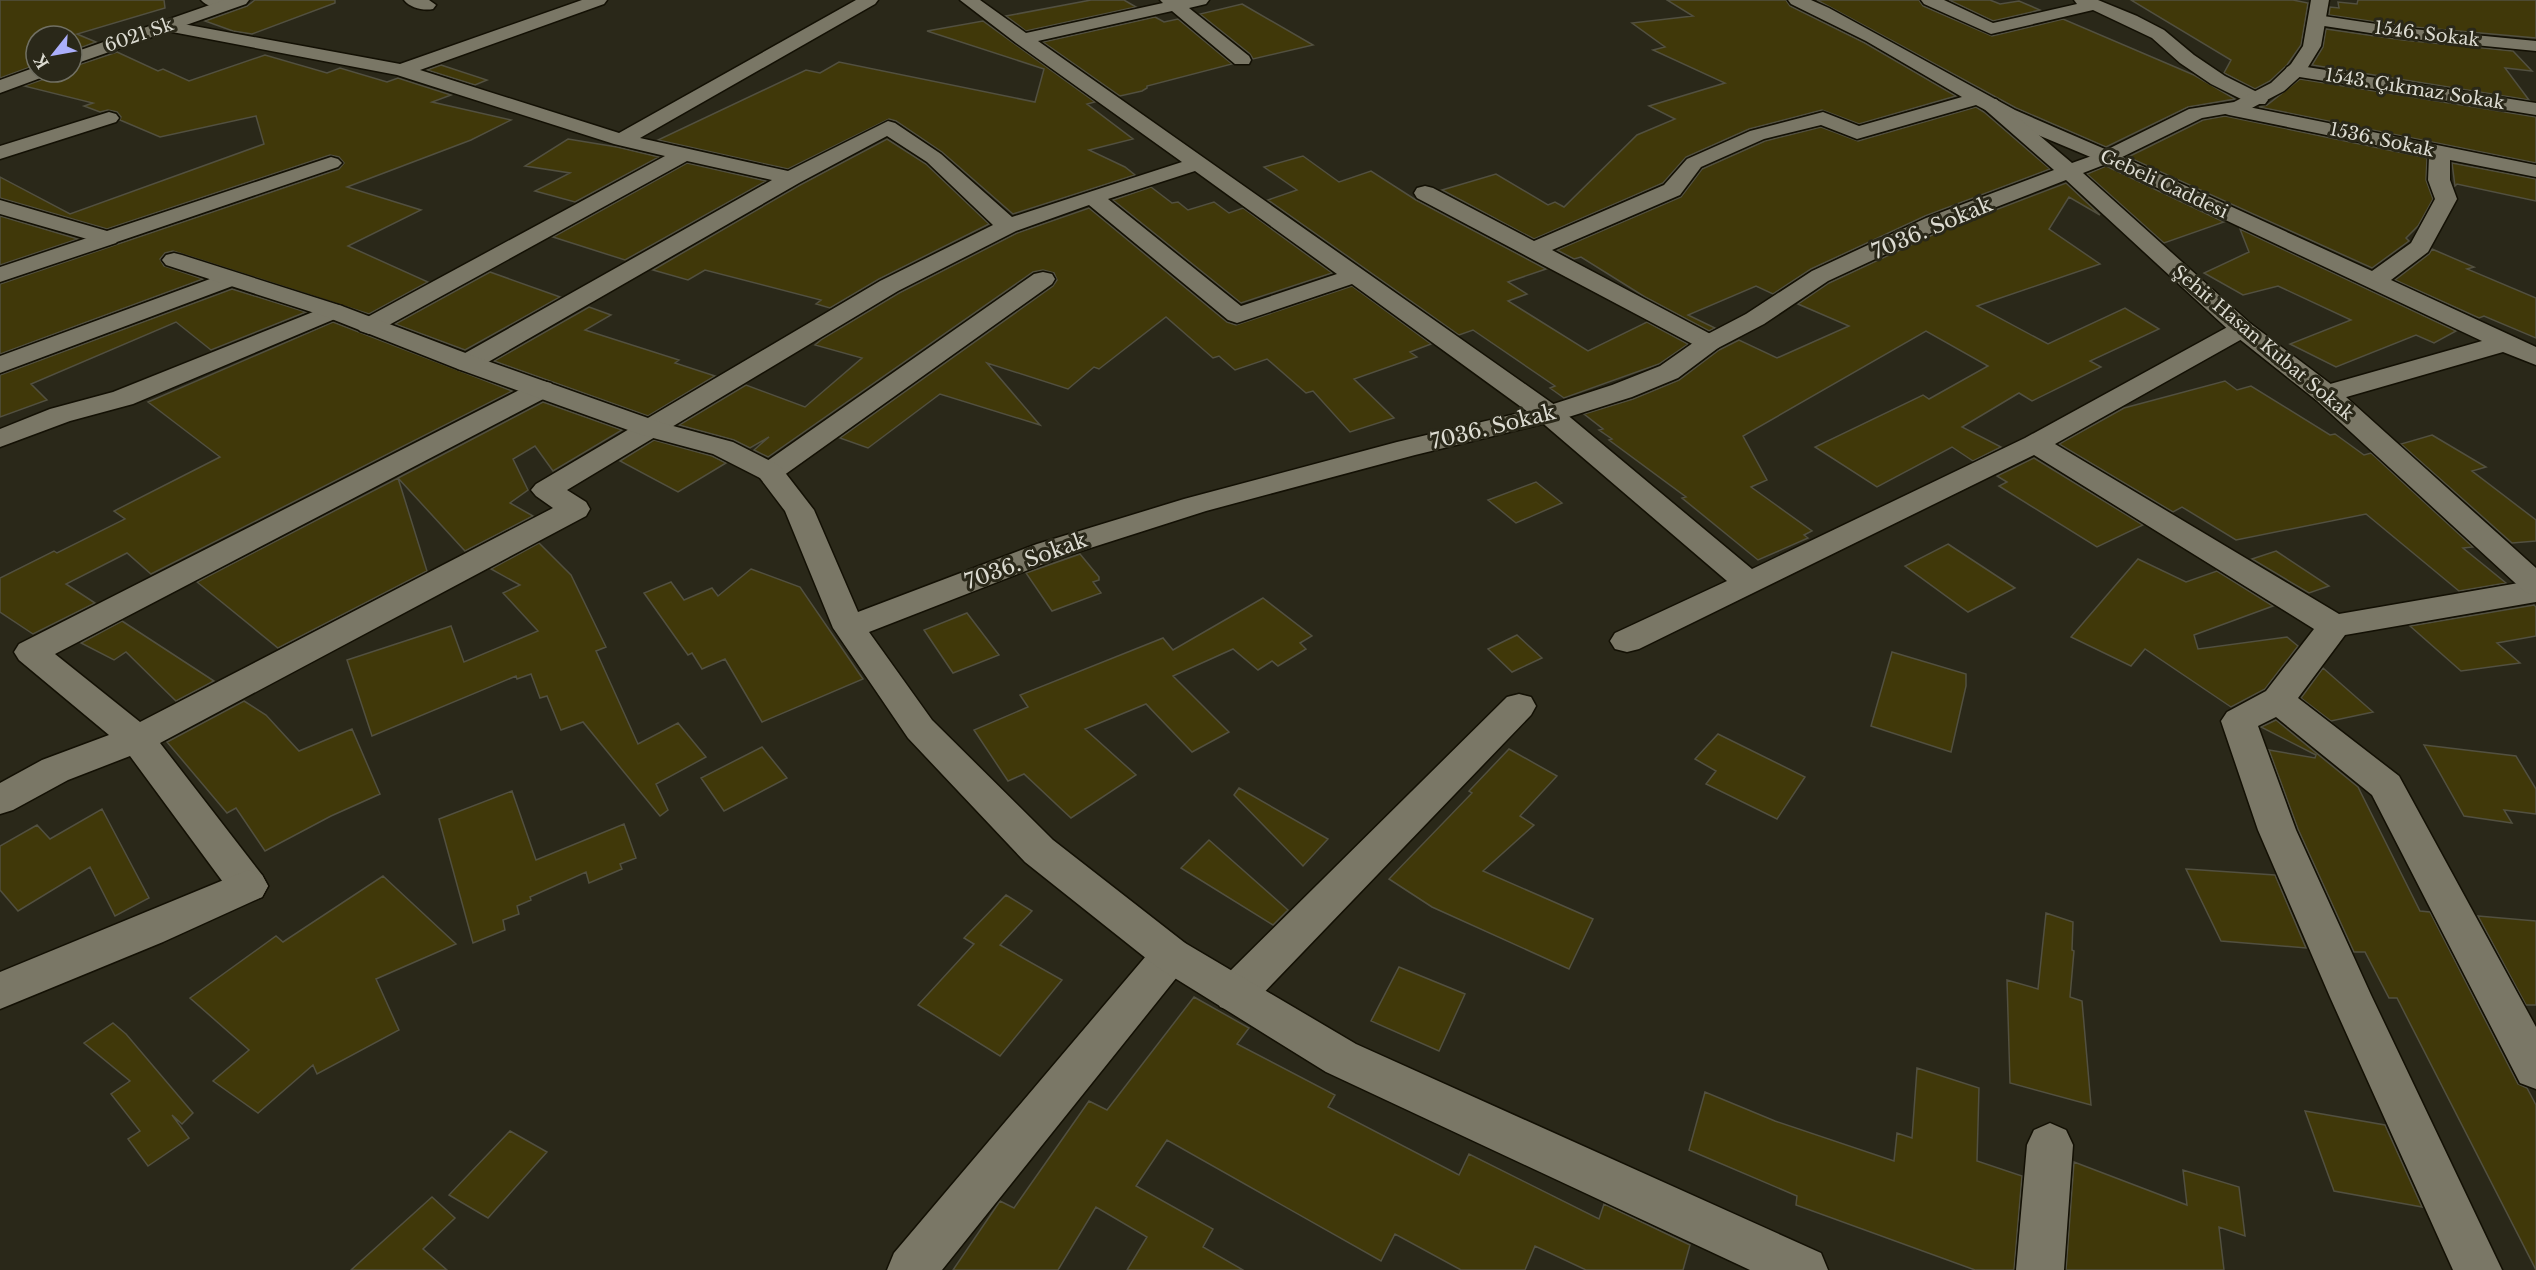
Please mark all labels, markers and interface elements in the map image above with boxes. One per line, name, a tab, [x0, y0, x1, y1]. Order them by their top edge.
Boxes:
street label: 6021 Sk	[102, 13, 176, 57]
street label: 1546. Sokak	[2373, 17, 2481, 51]
north arrow	[24, 24, 84, 84]
text: K	[29, 50, 53, 73]
street label: 1543. Çıkmaz Sokak	[2324, 64, 2506, 114]
street label: 1536. Sokak	[2328, 118, 2436, 162]
street label: Gebeli Caddesi	[2097, 145, 2231, 223]
street label: 7036. Sokak	[1868, 191, 1996, 265]
street label: Şehit Hasan Kubat Sokak	[2168, 261, 2358, 425]
street label: 7036. Sokak	[1428, 399, 1558, 455]
street label: 7036. Sokak	[961, 527, 1091, 595]

